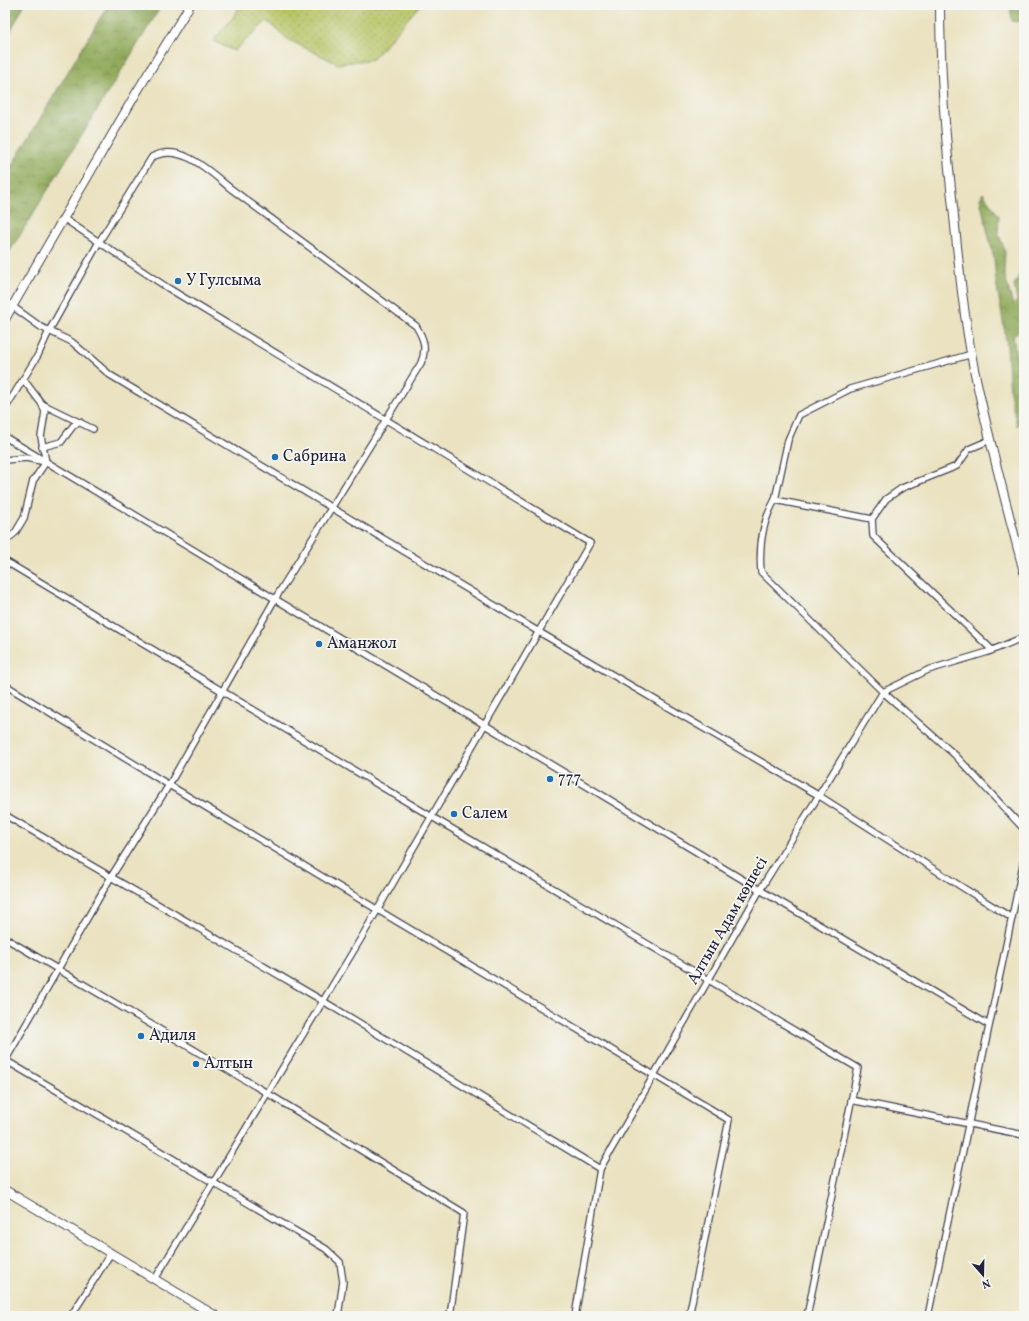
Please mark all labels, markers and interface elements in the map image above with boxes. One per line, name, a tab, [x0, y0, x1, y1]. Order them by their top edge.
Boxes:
place label: У Гулсыма	[186, 270, 262, 292]
marker: У Гулсыма	[173, 276, 183, 286]
place label: Сабрина	[283, 446, 347, 468]
marker: Сабрина	[270, 452, 280, 462]
place label: Аманжол	[327, 633, 397, 655]
marker: Аманжол	[314, 639, 324, 649]
place label: 777	[558, 768, 582, 790]
marker: 777	[545, 774, 555, 784]
place label: Салем	[462, 803, 508, 825]
marker: Салем	[449, 809, 459, 819]
street label: Алтын Адам көшесі	[682, 853, 774, 989]
place label: Адиля	[149, 1025, 196, 1047]
marker: Адиля	[136, 1031, 146, 1041]
place label: Алтын	[204, 1053, 253, 1075]
marker: Алтын	[191, 1059, 201, 1069]
north arrow	[963, 1255, 1003, 1295]
text: N	[980, 1275, 992, 1291]

